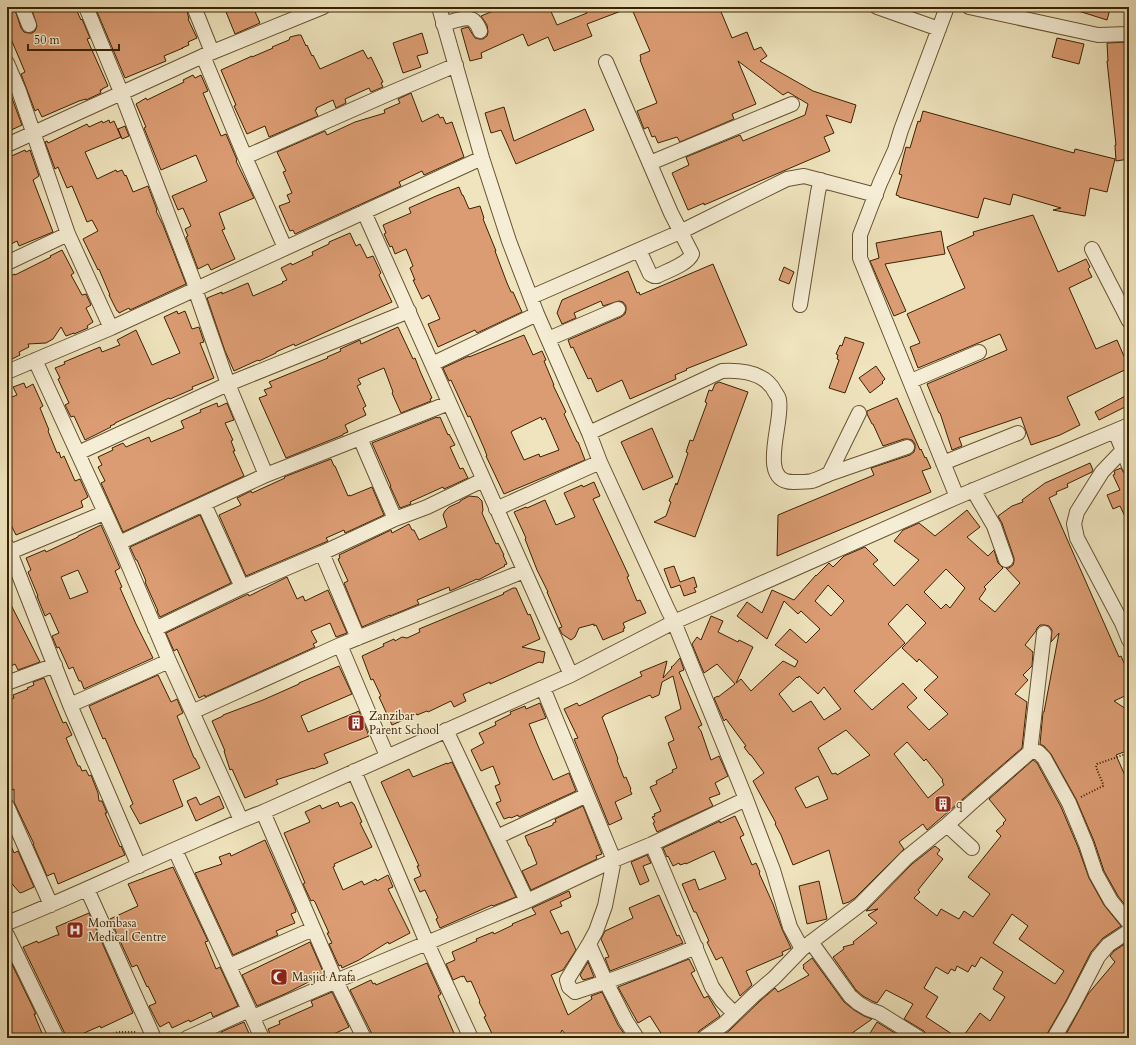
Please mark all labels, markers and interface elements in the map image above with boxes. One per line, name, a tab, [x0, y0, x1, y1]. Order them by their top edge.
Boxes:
scale bar	[28, 26, 119, 52]
text: 50 m	[34, 32, 61, 48]
place label: Zanzibar Parent School	[369, 708, 439, 738]
building icon: Zanzibar Parent School	[346, 713, 366, 733]
building icon: q	[933, 794, 953, 814]
place label: q	[956, 796, 963, 812]
place label: Mombasa Medical Centre	[88, 915, 167, 945]
hospital icon: Mombasa Medical Centre	[65, 920, 85, 940]
mosque icon: Masjid Arafa	[269, 967, 289, 987]
place label: Masjid Arafa	[292, 969, 357, 985]

